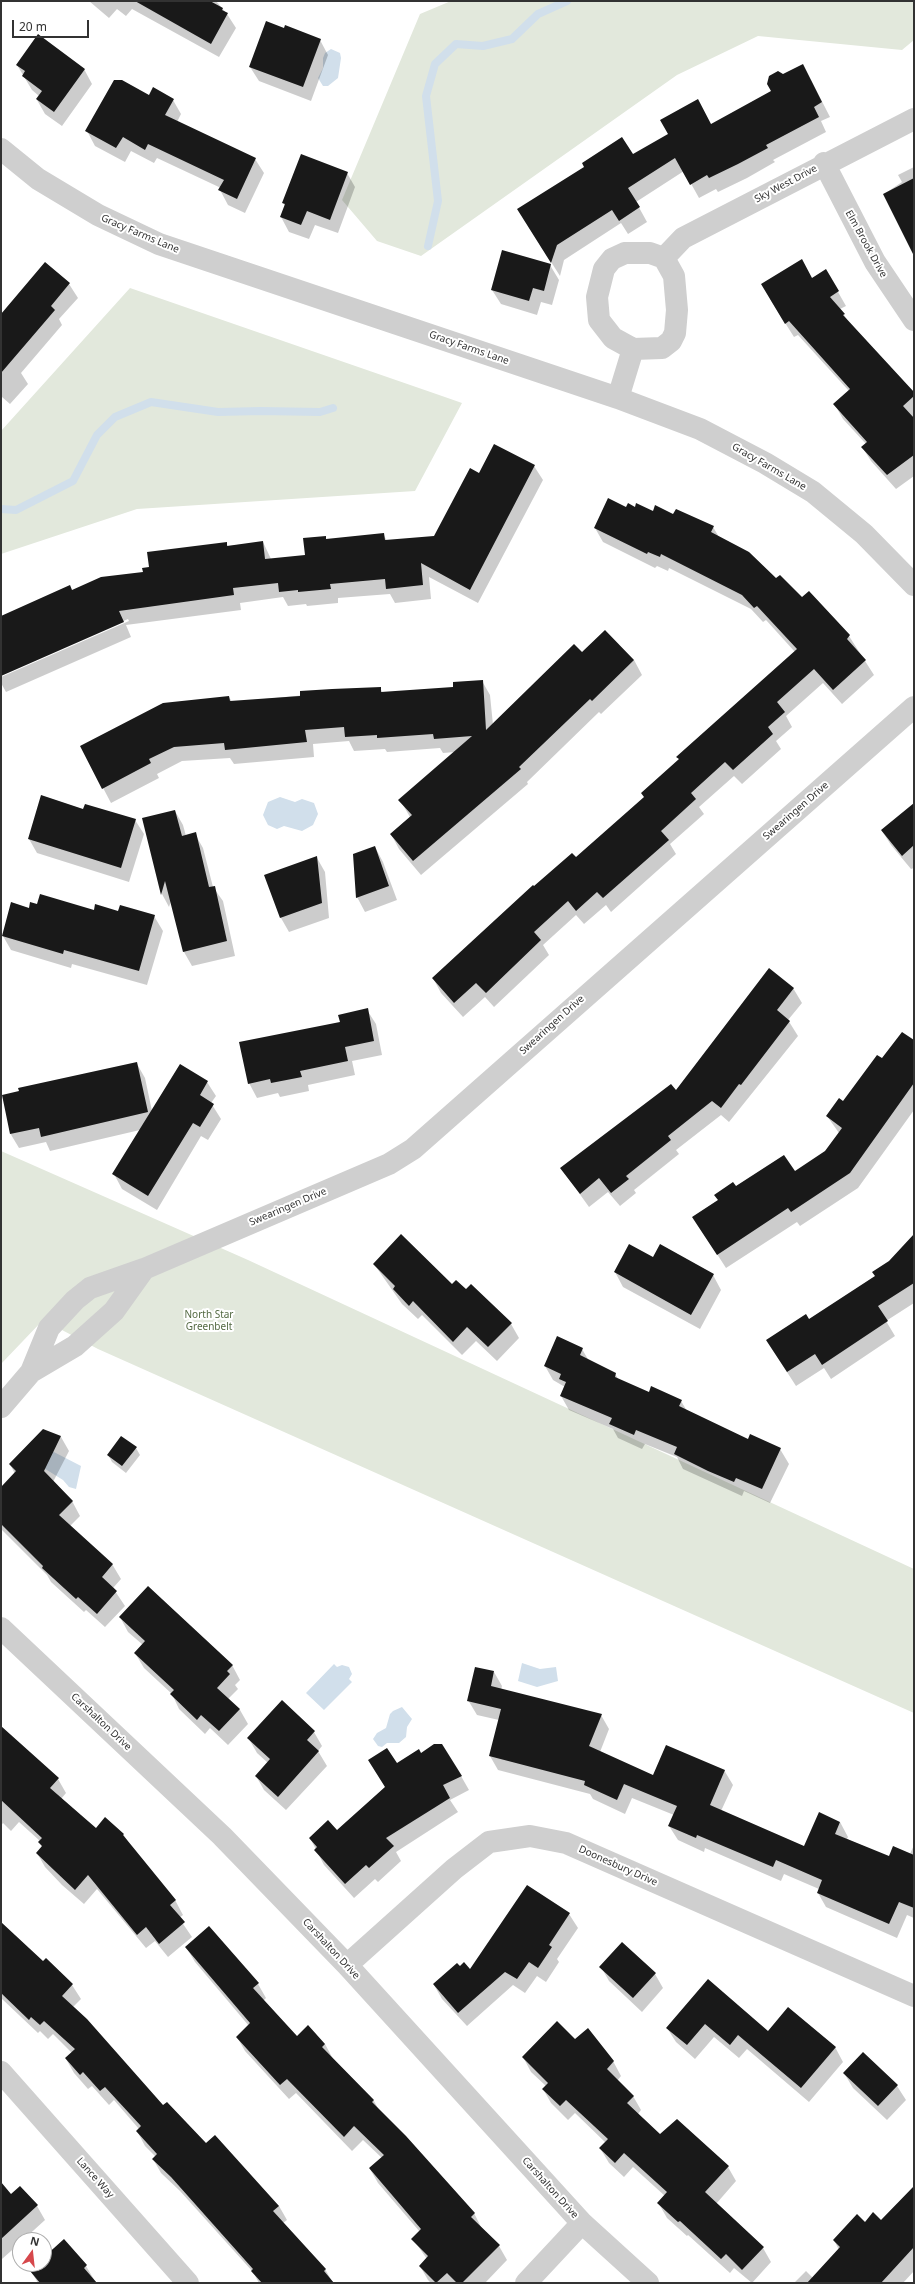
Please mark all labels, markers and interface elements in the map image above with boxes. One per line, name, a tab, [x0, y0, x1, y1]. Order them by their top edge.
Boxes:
scale bar	[14, 12, 91, 38]
text: 20 m	[19, 18, 47, 35]
street label: Sky West Drive	[753, 163, 819, 205]
street label: Elm Brook Drive	[843, 208, 889, 280]
street label: Gracy Farms Lane	[99, 212, 181, 256]
street label: Gracy Farms Lane	[427, 329, 511, 367]
street label: Gracy Farms Lane	[730, 441, 808, 493]
street label: Swearingen Drive	[761, 779, 831, 843]
street label: Swearingen Drive	[517, 993, 587, 1057]
street label: Swearingen Drive	[248, 1185, 328, 1229]
park label: North Star Greenbelt	[184, 1309, 234, 1332]
street label: Carshalton Drive	[68, 1691, 134, 1753]
street label: Doonesbury Drive	[577, 1843, 659, 1889]
street label: Carshalton Drive	[300, 1916, 362, 1982]
street label: Lance Way	[74, 2155, 116, 2201]
street label: Carshalton Drive	[519, 2155, 581, 2221]
north arrow	[12, 2232, 52, 2272]
text: N	[29, 2232, 41, 2249]

